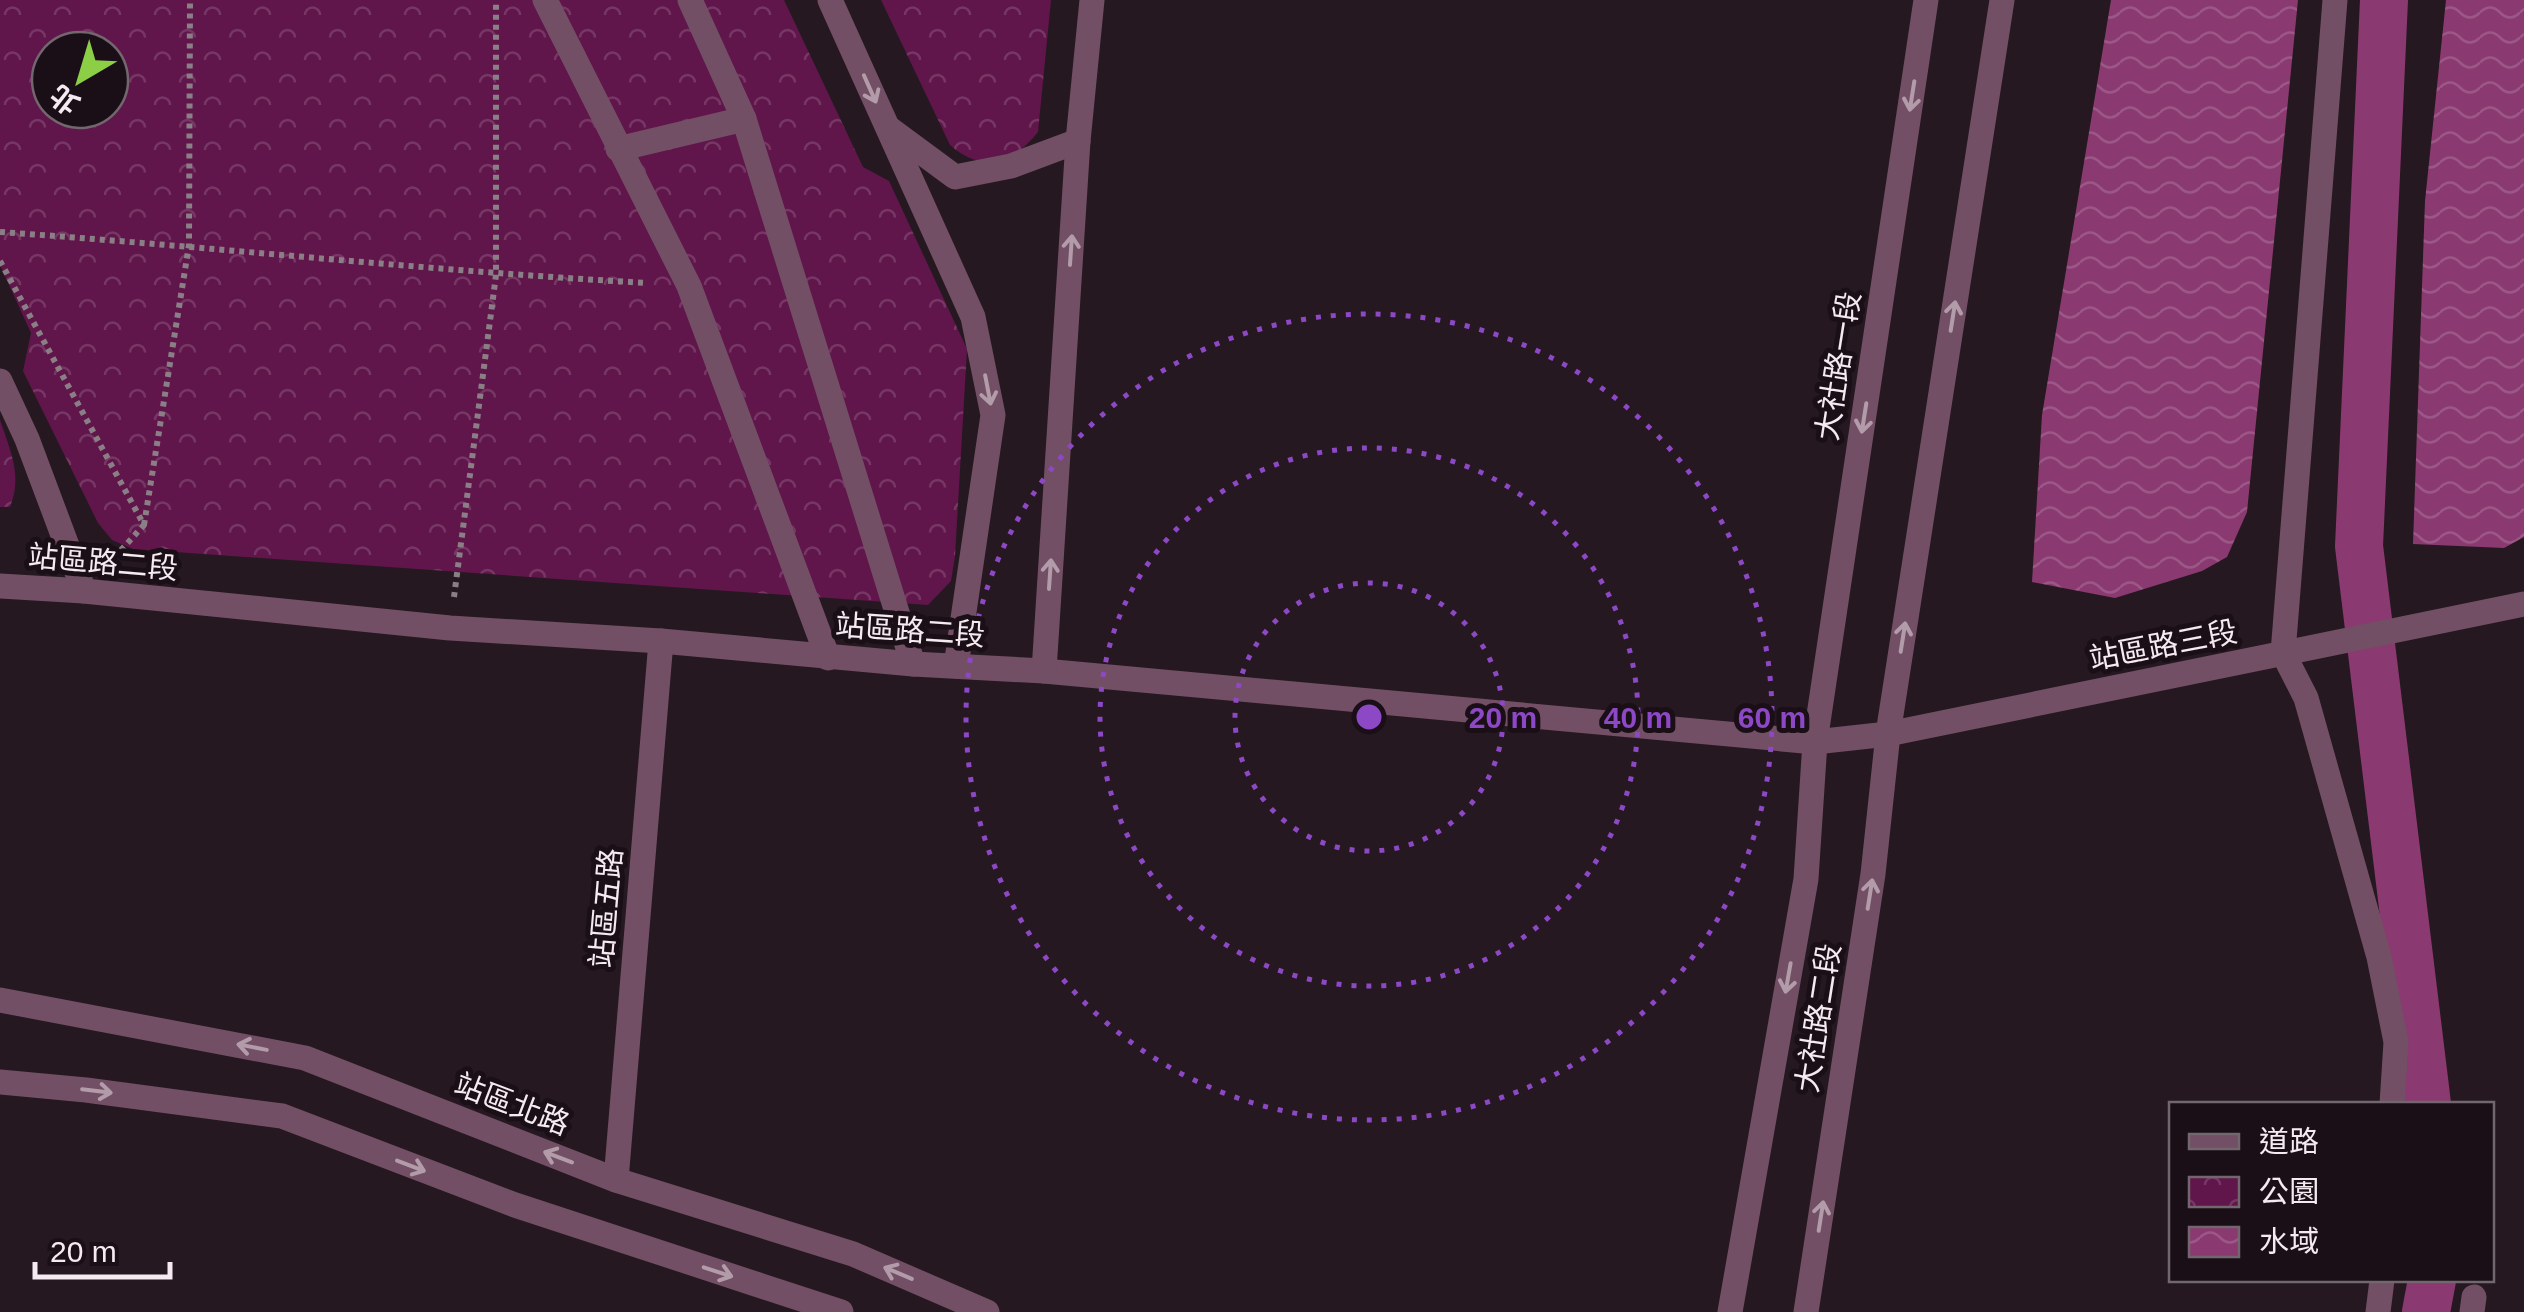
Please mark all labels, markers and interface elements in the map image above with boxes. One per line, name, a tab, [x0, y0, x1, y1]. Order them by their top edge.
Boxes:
north arrow	[30, 30, 130, 130]
one-way arrow	[861, 73, 880, 103]
text: 北	[44, 78, 85, 120]
one-way arrow	[1902, 80, 1920, 112]
one-way arrow	[1062, 234, 1081, 266]
street label: 大社路一段	[1810, 289, 1866, 443]
one-way arrow	[1945, 300, 1963, 333]
one-way arrow	[979, 373, 998, 405]
one-way arrow	[1854, 401, 1872, 434]
street label: 站區路二段	[27, 539, 179, 585]
one-way arrow	[1041, 559, 1060, 591]
street label: 站區路二段	[834, 608, 986, 652]
street label: 站區路三段	[2086, 614, 2240, 676]
one-way arrow	[1895, 622, 1913, 654]
centre of rings	[1351, 699, 1387, 735]
text: 20 m	[1469, 701, 1537, 734]
text: 40 m	[1604, 701, 1672, 734]
text: 60 m	[1738, 701, 1806, 734]
street label: 站區五路	[584, 847, 628, 969]
one-way arrow	[1862, 879, 1880, 911]
street label: 大社路二段	[1790, 941, 1846, 1095]
one-way arrow	[1778, 961, 1797, 994]
one-way arrow	[237, 1037, 269, 1056]
street label: 站區北路	[450, 1067, 574, 1141]
one-way arrow	[80, 1083, 113, 1101]
legend	[2169, 1102, 2494, 1282]
text: 道路	[2259, 1125, 2319, 1158]
one-way arrow	[543, 1147, 573, 1165]
one-way arrow	[396, 1158, 426, 1176]
text: 公園	[2259, 1175, 2319, 1208]
one-way arrow	[1812, 1200, 1831, 1232]
scale bar	[35, 1217, 170, 1279]
text: 水域	[2259, 1225, 2319, 1258]
text: 20 m	[50, 1235, 117, 1268]
one-way arrow	[883, 1263, 914, 1281]
one-way arrow	[702, 1264, 734, 1282]

